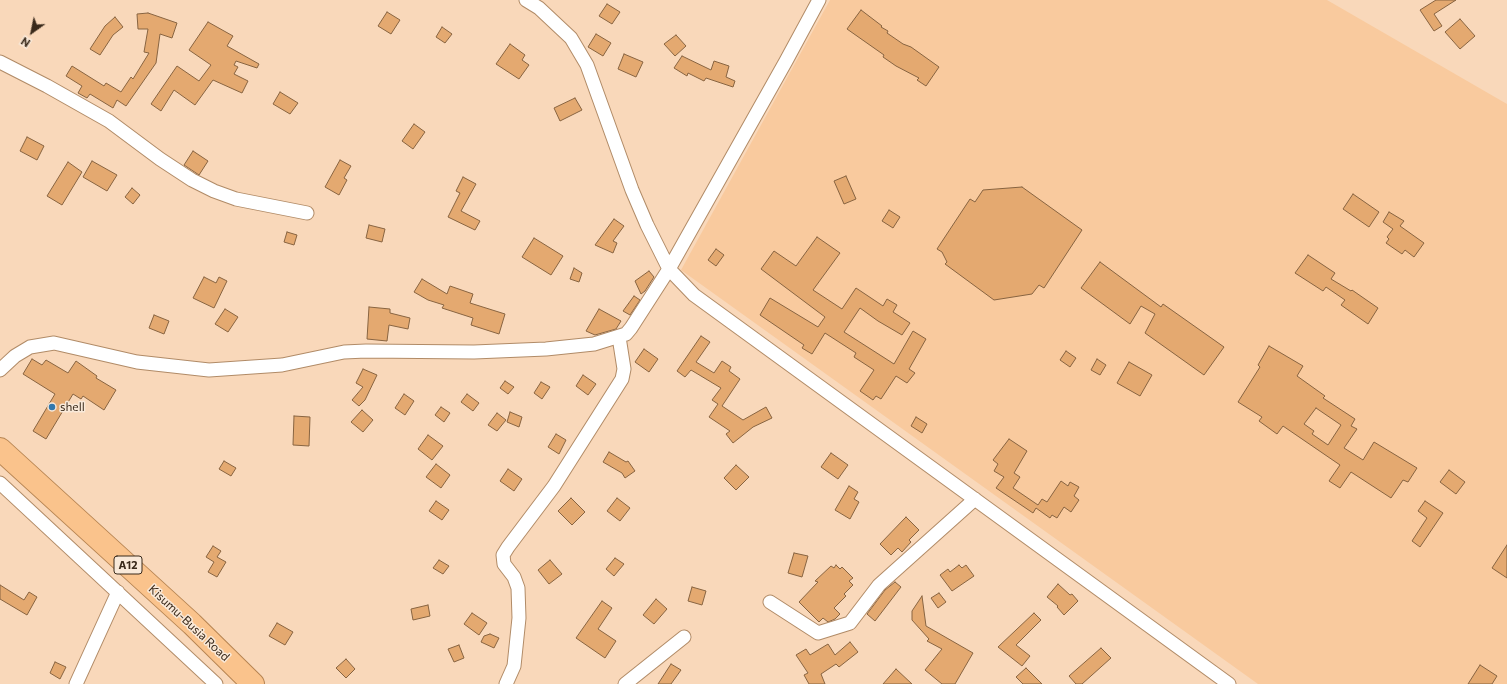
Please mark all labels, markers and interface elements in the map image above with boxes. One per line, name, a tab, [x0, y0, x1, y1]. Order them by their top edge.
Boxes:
north arrow	[12, 12, 52, 52]
text: N	[18, 35, 32, 50]
place label: shell	[60, 400, 85, 414]
marker: shell	[47, 402, 57, 412]
road number: A12	[114, 556, 142, 574]
street label: Kisumu-Busia Road	[146, 582, 232, 664]

